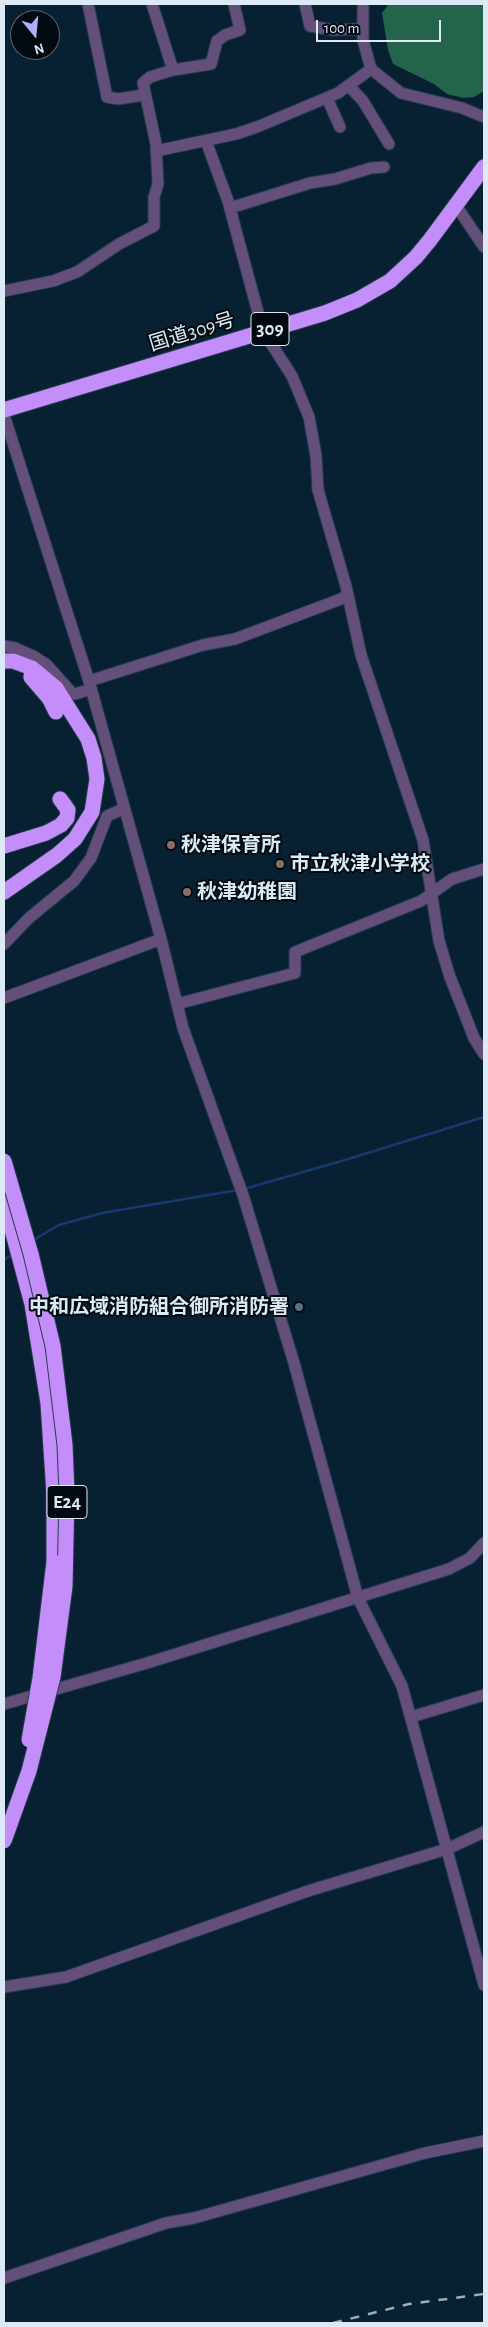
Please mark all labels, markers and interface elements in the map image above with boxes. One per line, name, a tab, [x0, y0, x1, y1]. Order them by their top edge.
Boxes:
north arrow	[10, 10, 60, 60]
scale bar	[318, 10, 443, 42]
text: 100 m	[324, 21, 359, 36]
text: N	[32, 40, 46, 57]
street label: 国道309号	[146, 308, 238, 356]
road number: 309	[251, 312, 289, 346]
place label: 秋津保育所	[181, 833, 281, 857]
marker: 秋津保育所	[165, 839, 177, 851]
place label: 市立秋津小学校	[290, 852, 430, 876]
marker: 市立秋津小学校	[274, 858, 286, 870]
place label: 秋津幼稚園	[197, 880, 297, 904]
marker: 秋津幼稚園	[181, 886, 193, 898]
place label: 中和広域消防組合御所消防署	[29, 1295, 289, 1319]
marker: 中和広域消防組合御所消防署	[293, 1301, 305, 1313]
road number: E24	[47, 1485, 87, 1518]

